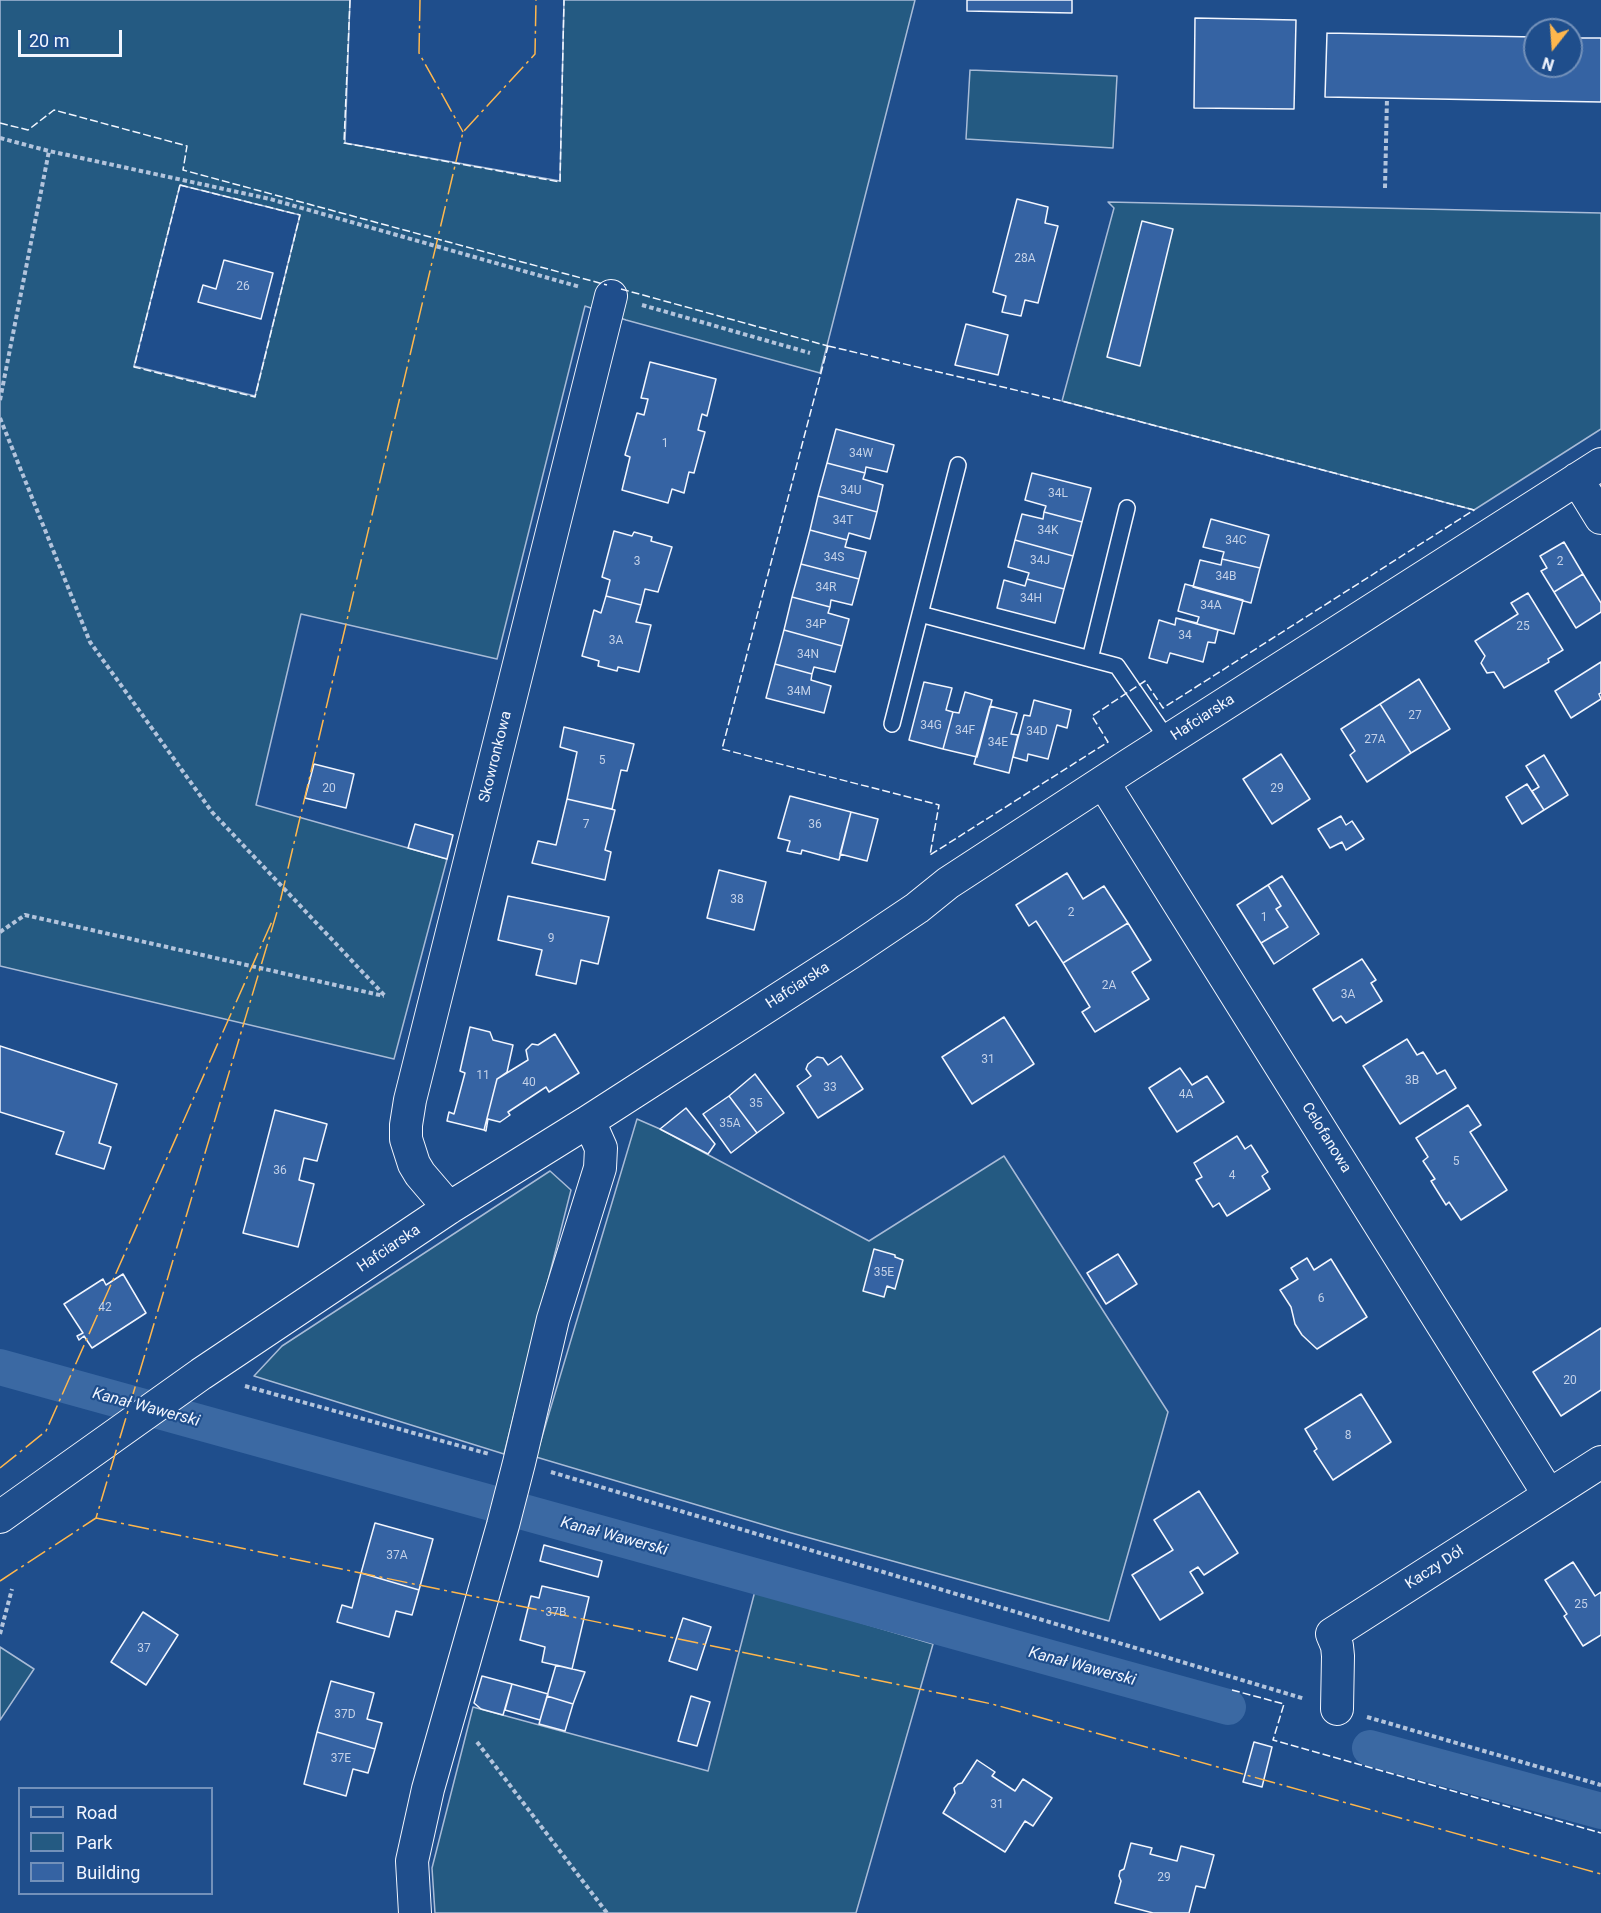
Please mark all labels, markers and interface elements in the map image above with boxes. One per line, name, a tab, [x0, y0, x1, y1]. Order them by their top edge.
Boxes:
scale bar	[21, 18, 124, 56]
north arrow	[1523, 18, 1583, 78]
text: 20 m	[29, 30, 69, 51]
text: N	[1540, 53, 1556, 75]
house number: 28A	[1014, 252, 1036, 266]
house number: 26	[236, 280, 250, 294]
house number: 1	[662, 437, 668, 451]
house number: 34W	[849, 447, 873, 461]
house number: 34U	[840, 484, 862, 498]
house number: 34L	[1048, 487, 1068, 501]
house number: 34T	[833, 514, 853, 528]
house number: 34K	[1037, 524, 1059, 538]
house number: 34C	[1225, 534, 1247, 548]
house number: 34S	[824, 551, 844, 565]
house number: 34J	[1030, 554, 1050, 568]
house number: 3	[634, 555, 640, 569]
house number: 2	[1557, 555, 1563, 569]
house number: 34B	[1216, 570, 1236, 584]
house number: 34R	[816, 581, 836, 595]
house number: 34H	[1020, 592, 1042, 606]
house number: 34A	[1200, 599, 1222, 613]
house number: 34P	[805, 618, 827, 632]
house number: 25	[1516, 620, 1530, 634]
house number: 34	[1178, 629, 1192, 643]
house number: 3A	[609, 634, 623, 648]
house number: 34N	[797, 648, 819, 662]
house number: 34M	[787, 685, 811, 699]
street label: Hafciarska	[1168, 691, 1238, 745]
street label: Skowronkowa	[476, 709, 516, 805]
house number: 27	[1408, 709, 1422, 723]
house number: 34G	[920, 719, 942, 733]
house number: 34F	[955, 724, 975, 738]
house number: 34D	[1026, 725, 1048, 739]
house number: 27A	[1364, 733, 1386, 747]
house number: 34E	[988, 736, 1008, 750]
house number: 5	[599, 754, 605, 768]
house number: 20	[322, 782, 336, 796]
house number: 29	[1270, 782, 1284, 796]
house number: 7	[583, 818, 589, 832]
house number: 36	[808, 818, 822, 832]
house number: 38	[730, 893, 744, 907]
house number: 2	[1068, 906, 1074, 920]
house number: 1	[1261, 911, 1267, 925]
house number: 9	[548, 932, 554, 946]
street label: Hafciarska	[763, 959, 833, 1013]
house number: 2A	[1102, 979, 1116, 993]
house number: 3A	[1341, 988, 1355, 1002]
house number: 31	[981, 1053, 995, 1067]
house number: 11	[476, 1069, 490, 1083]
house number: 3B	[1405, 1074, 1419, 1088]
house number: 40	[522, 1076, 536, 1090]
house number: 33	[823, 1081, 837, 1095]
house number: 4A	[1179, 1088, 1193, 1102]
house number: 35	[749, 1097, 763, 1111]
street label: Celofanowa	[1297, 1099, 1355, 1177]
house number: 35A	[719, 1117, 741, 1131]
house number: 5	[1453, 1155, 1459, 1169]
house number: 36	[273, 1164, 287, 1178]
house number: 4	[1229, 1169, 1235, 1183]
street label: Hafciarska	[354, 1221, 424, 1277]
house number: 35E	[874, 1266, 894, 1280]
house number: 6	[1318, 1292, 1324, 1306]
house number: 42	[98, 1301, 112, 1315]
house number: 20	[1563, 1374, 1577, 1388]
water label: Kanał Wawerski	[90, 1384, 202, 1432]
house number: 8	[1345, 1429, 1351, 1443]
water label: Kanał Wawerski	[558, 1513, 670, 1561]
street label: Kaczy Dół	[1402, 1542, 1468, 1594]
house number: 37A	[386, 1549, 408, 1563]
house number: 25	[1574, 1598, 1588, 1612]
house number: 37B	[546, 1606, 566, 1620]
house number: 37	[137, 1642, 151, 1656]
water label: Kanał Wawerski	[1026, 1643, 1138, 1691]
house number: 37D	[334, 1708, 356, 1722]
house number: 37E	[331, 1752, 351, 1766]
legend	[18, 1787, 213, 1895]
house number: 31	[990, 1798, 1004, 1812]
text: Road	[76, 1802, 117, 1823]
text: Park	[76, 1832, 112, 1853]
text: Building	[76, 1862, 140, 1883]
house number: 29	[1157, 1871, 1171, 1885]

